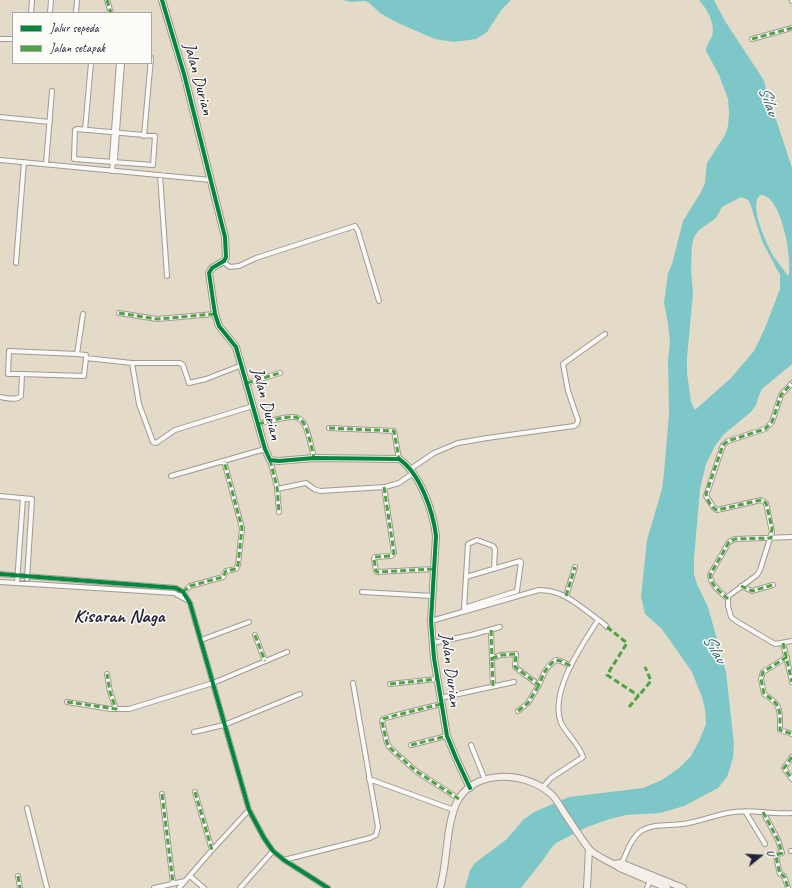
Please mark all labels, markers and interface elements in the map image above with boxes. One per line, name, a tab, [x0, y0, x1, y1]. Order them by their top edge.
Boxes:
legend	[12, 12, 152, 64]
text: Jalur sepeda	[50, 20, 98, 36]
text: Jalan setapak	[50, 40, 105, 56]
street label: Jalan Durian	[179, 41, 217, 117]
water label: Silau	[753, 83, 783, 119]
street label: Jalan Durian	[247, 366, 285, 442]
district label: Kisaran Naga	[73, 606, 165, 628]
water label: Silau	[697, 631, 731, 667]
street label: Jalan Durian	[435, 632, 465, 708]
north arrow	[740, 836, 780, 876]
text: U	[764, 848, 779, 857]

